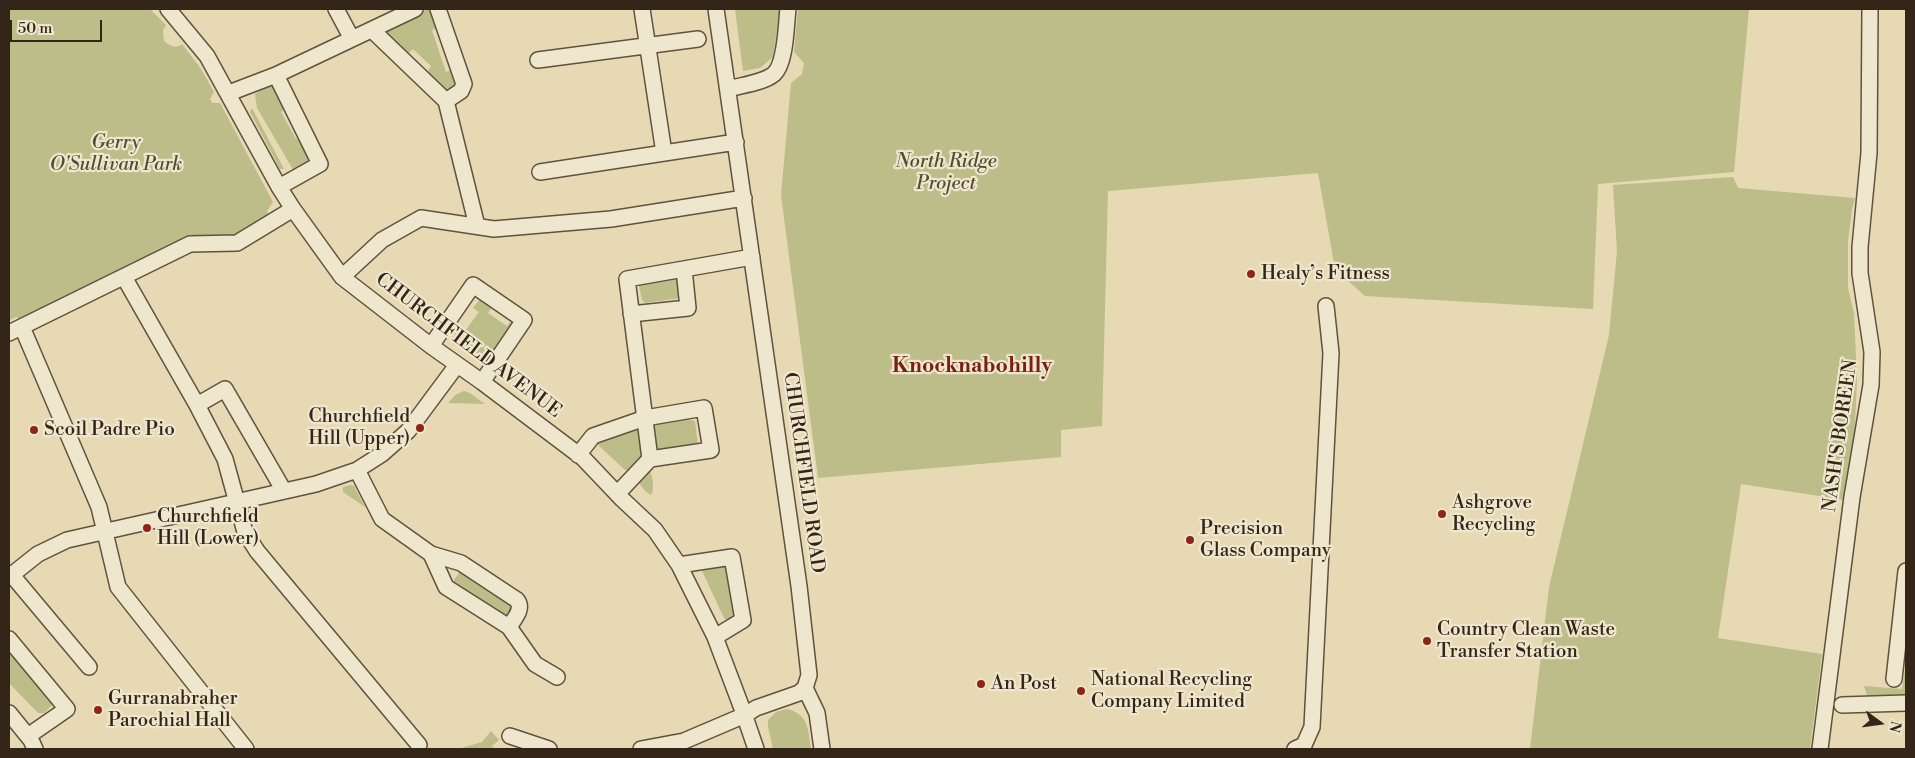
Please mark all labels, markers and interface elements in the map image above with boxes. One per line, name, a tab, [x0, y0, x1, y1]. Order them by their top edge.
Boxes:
scale bar	[12, 10, 105, 42]
text: 50 m	[18, 19, 52, 38]
park label: Gerry O'Sullivan Park	[50, 132, 182, 176]
park label: North Ridge Project	[895, 151, 997, 195]
place label: Healy’s Fitness	[1261, 263, 1390, 285]
marker: Healy’s Fitness	[1245, 268, 1257, 280]
street label: CHURCHFIELD AVENUE	[371, 269, 565, 423]
district label: Knocknabohilly	[892, 354, 1052, 380]
street label: NASH'S BOREEN	[1819, 358, 1863, 514]
street label: CHURCHFIELD ROAD	[778, 371, 828, 575]
place label: Churchfield Hill (Upper)	[308, 406, 410, 450]
place label: Scoil Padre Pio	[44, 419, 175, 441]
marker: Churchfield Hill (Upper)	[414, 422, 426, 434]
marker: Scoil Padre Pio	[28, 424, 40, 436]
place label: Ashgrove Recycling	[1452, 492, 1535, 536]
place label: Churchfield Hill (Lower)	[157, 506, 259, 550]
marker: Ashgrove Recycling	[1436, 508, 1448, 520]
place label: Precision Glass Company	[1200, 518, 1331, 562]
marker: Churchfield Hill (Lower)	[141, 522, 153, 534]
marker: Precision Glass Company	[1184, 534, 1196, 546]
place label: Country Clean Waste Transfer Station	[1437, 619, 1615, 663]
marker: Country Clean Waste Transfer Station	[1421, 635, 1433, 647]
place label: National Recycling Company Limited	[1091, 669, 1252, 713]
place label: An Post	[991, 673, 1057, 695]
marker: An Post	[975, 678, 987, 690]
marker: National Recycling Company Limited	[1075, 685, 1087, 697]
place label: Gurranabraher Parochial Hall	[108, 688, 238, 732]
north arrow	[1855, 698, 1905, 748]
marker: Gurranabraher Parochial Hall	[92, 704, 104, 716]
text: N	[1884, 719, 1905, 734]

